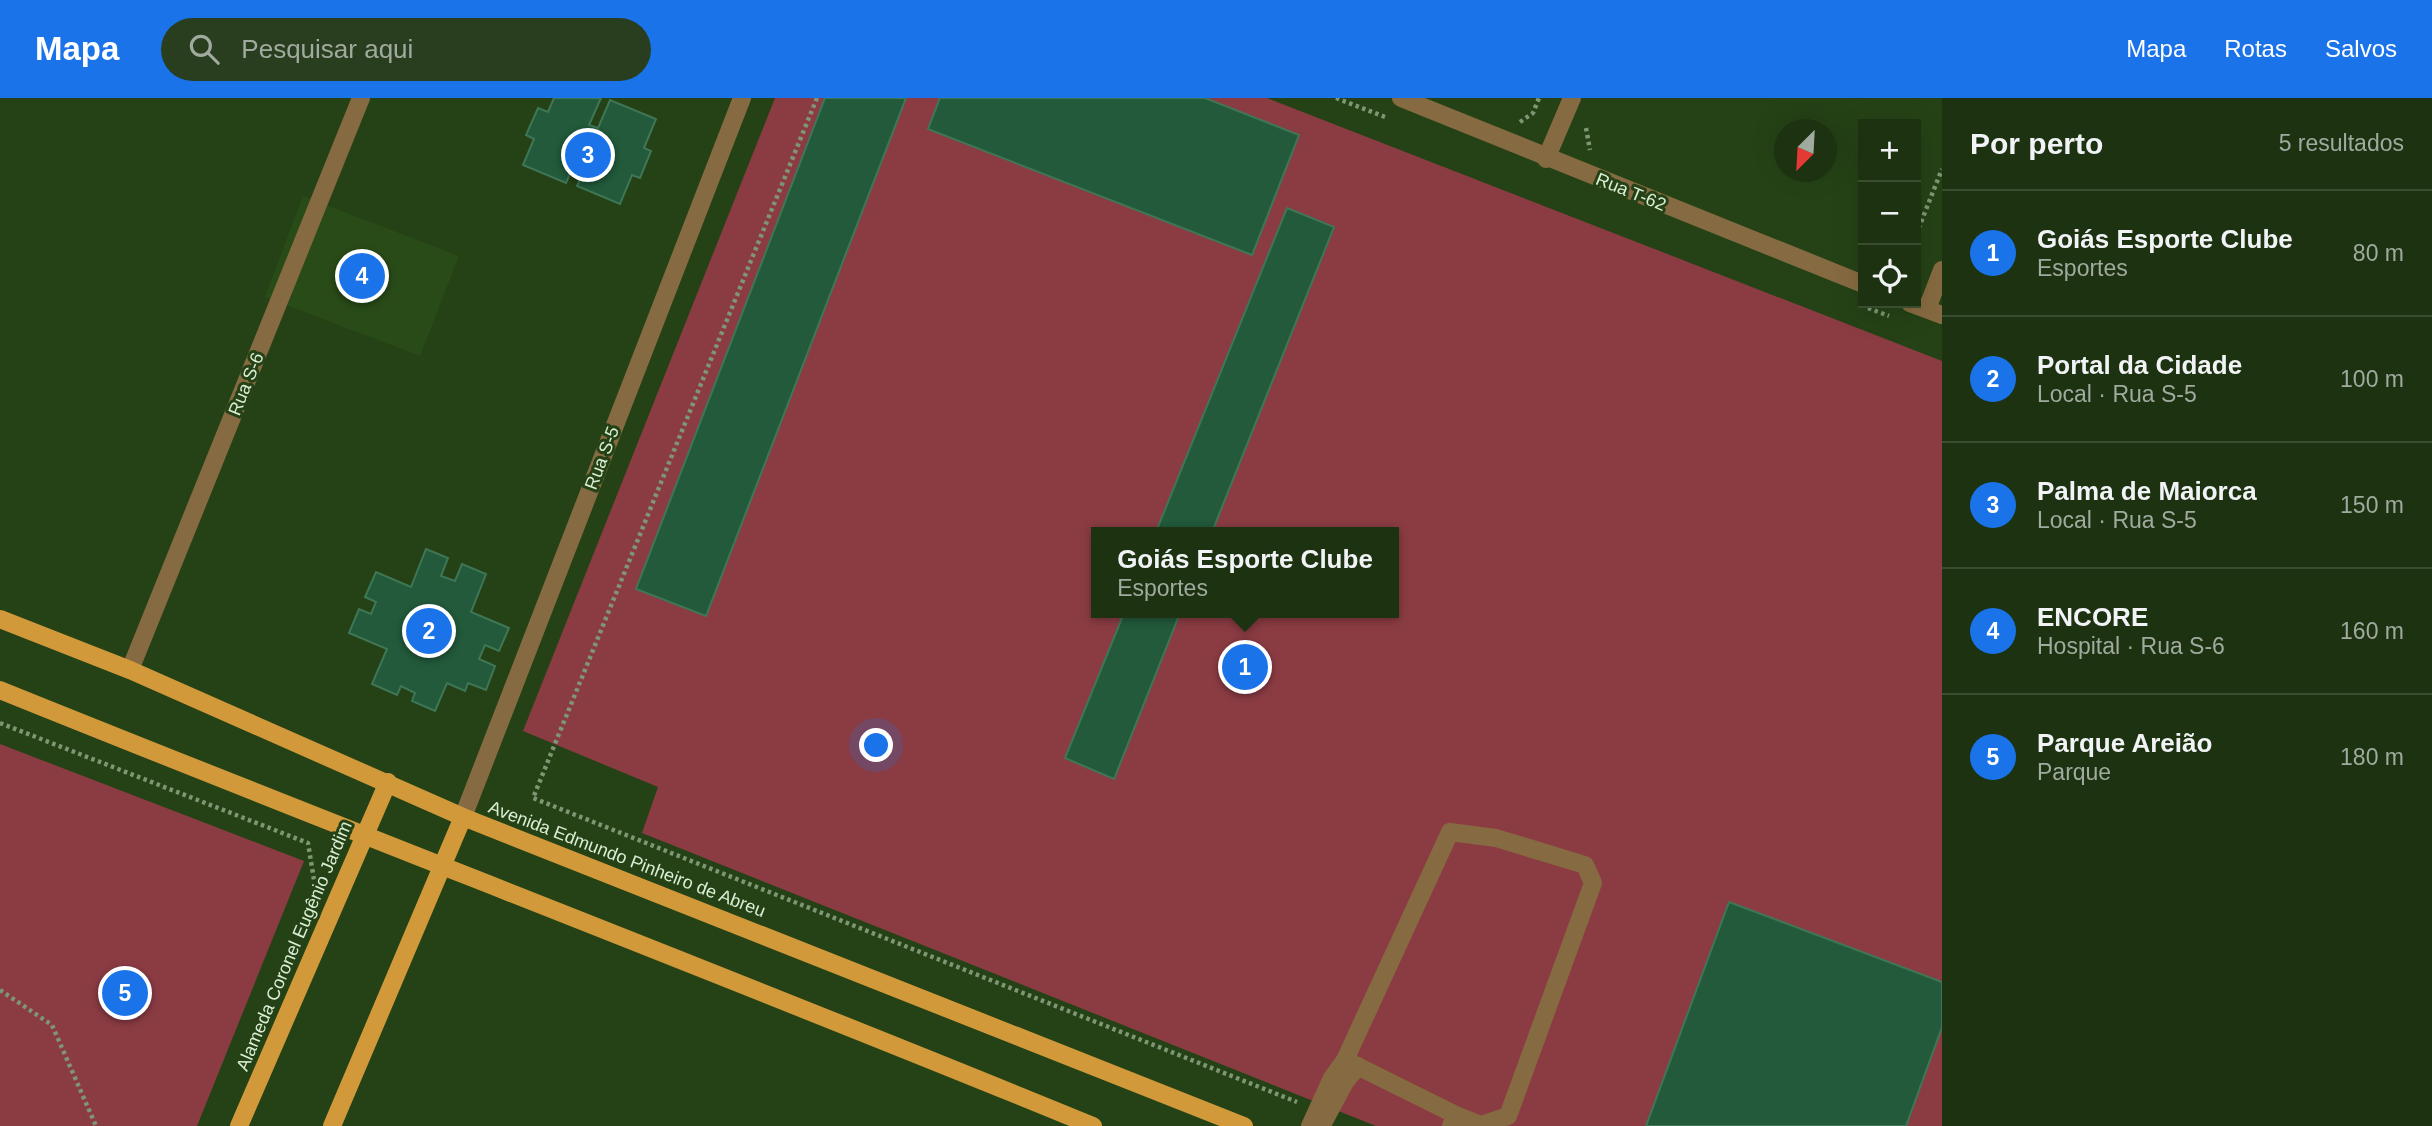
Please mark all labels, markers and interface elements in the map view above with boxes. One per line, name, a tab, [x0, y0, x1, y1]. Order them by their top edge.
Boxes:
search box	[161, 18, 651, 81]
text: Mapa	[35, 30, 119, 67]
icon: search	[185, 30, 223, 68]
text: Pesquisar aqui	[241, 34, 413, 64]
text: Mapa	[2126, 35, 2186, 62]
text: Rotas	[2224, 35, 2287, 62]
text: Salvos	[2325, 35, 2397, 62]
north arrow	[1774, 119, 1837, 182]
map controls	[1858, 119, 1921, 308]
button: +	[1858, 119, 1921, 182]
text: Por perto	[1970, 127, 2103, 160]
pin: 3	[565, 129, 611, 181]
text: 5 resultados	[2279, 130, 2404, 156]
street label: Rua T-62	[1593, 169, 1669, 215]
button: −	[1858, 182, 1921, 245]
text: Goiás Esporte Clube	[2037, 224, 2293, 254]
text: 1	[1987, 240, 1999, 266]
text: 80 m	[2353, 240, 2404, 266]
button: locate	[1858, 245, 1921, 308]
pin: 4	[339, 250, 385, 302]
text: Esportes	[2037, 255, 2128, 281]
street label: Rua S-6	[224, 350, 268, 418]
text: Portal da Cidade	[2037, 350, 2242, 380]
text: 2	[1987, 366, 1999, 392]
text: 100 m	[2340, 366, 2404, 392]
text: Local · Rua S-5	[2037, 381, 2197, 407]
street label: Rua S-5	[581, 424, 623, 492]
text: Palma de Maiorca	[2037, 476, 2257, 506]
text: 3	[1987, 492, 1999, 518]
text: 150 m	[2340, 492, 2404, 518]
text: Local · Rua S-5	[2037, 507, 2197, 533]
popup	[1091, 527, 1399, 618]
text: Goiás Esporte Clube	[1117, 544, 1373, 574]
text: Esportes	[1117, 575, 1208, 601]
text: ENCORE	[2037, 602, 2148, 632]
pin: 2	[406, 605, 452, 657]
text: 4	[1987, 618, 1999, 644]
text: 160 m	[2340, 618, 2404, 644]
text: Hospital · Rua S-6	[2037, 633, 2225, 659]
pin: 1	[1222, 641, 1268, 693]
your location	[859, 728, 893, 762]
text: Parque Areião	[2037, 728, 2212, 758]
text: 5	[1987, 744, 1999, 770]
text: 180 m	[2340, 744, 2404, 770]
text: Parque	[2037, 759, 2111, 785]
street label: Avenida Edmundo Pinheiro de Abreu	[486, 797, 768, 921]
street label: Alameda Coronel Eugênio Jardim	[232, 818, 356, 1074]
pin: 5	[102, 967, 148, 1019]

